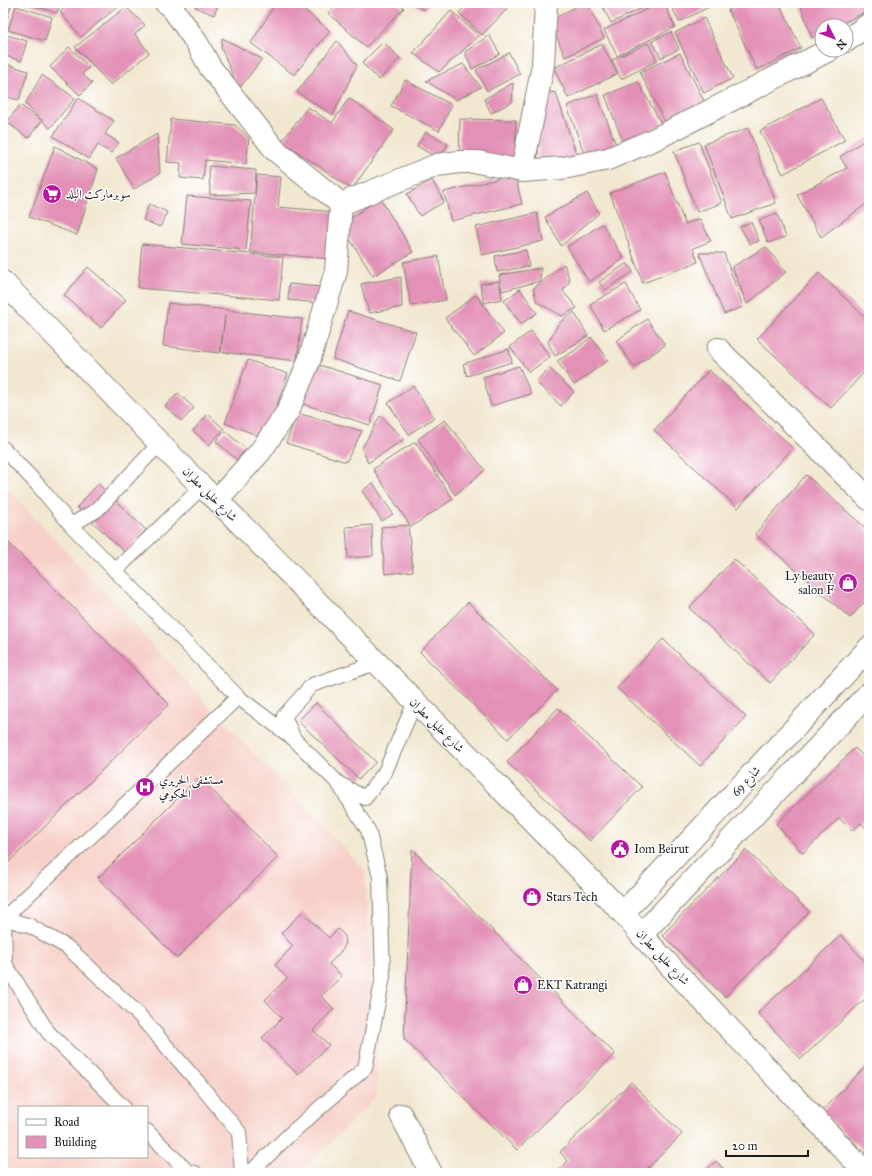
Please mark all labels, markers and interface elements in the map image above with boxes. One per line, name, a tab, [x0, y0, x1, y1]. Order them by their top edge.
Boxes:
north arrow	[814, 18, 854, 58]
text: N	[833, 37, 849, 53]
supermarket icon: سوبرماركت البلد	[41, 183, 63, 205]
place label: سوبرماركت البلد	[66, 187, 131, 202]
street label: شارع خليل مطران	[177, 464, 240, 527]
place label: Ly beauty salon F	[785, 569, 834, 597]
shop icon: Ly beauty salon F	[837, 572, 859, 594]
street label: شارع خليل مطران	[404, 695, 467, 758]
street label: شارع 69	[729, 763, 766, 802]
place label: مستشفى الحريري الحكومي	[159, 773, 224, 804]
hospital icon: مستشفى الحريري الحكومي	[134, 776, 156, 798]
public building icon: Iom Beirut	[609, 838, 631, 860]
place label: Iom Beirut	[634, 842, 690, 856]
shop icon: Stars Tech	[521, 886, 543, 908]
place label: Stars Tech	[546, 890, 598, 904]
street label: شارع خليل مطران	[631, 926, 693, 991]
shop icon: EKT Katrangi	[512, 974, 534, 996]
place label: EKT Katrangi	[537, 978, 608, 993]
legend	[18, 1106, 148, 1158]
text: Road	[54, 1115, 80, 1129]
scale bar	[726, 1132, 808, 1158]
text: Building	[54, 1135, 97, 1150]
text: 20 m	[732, 1139, 758, 1153]

